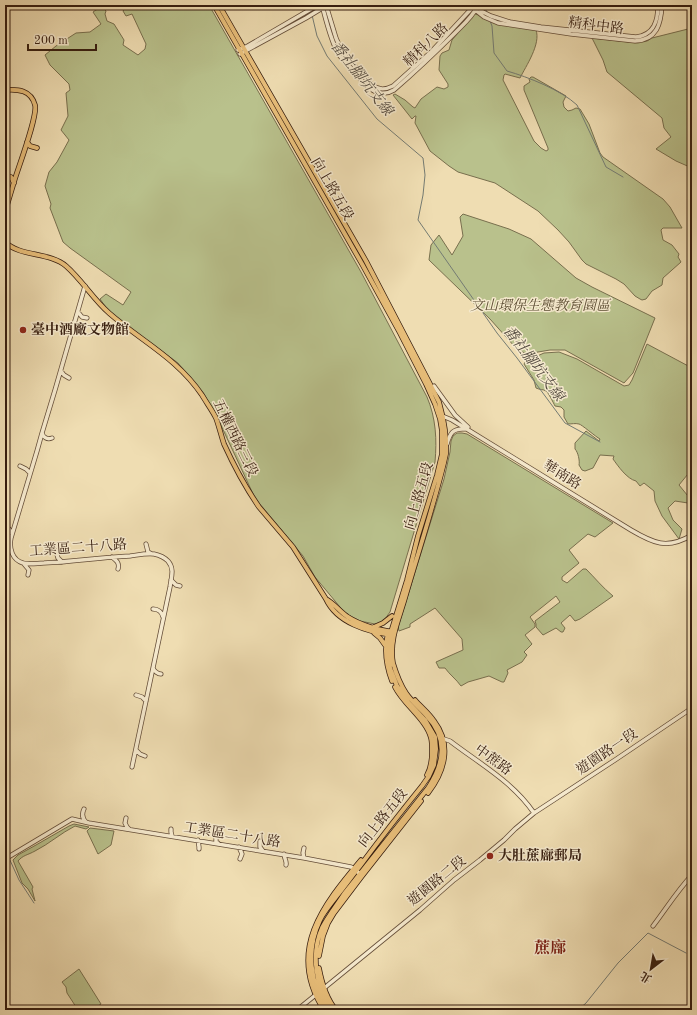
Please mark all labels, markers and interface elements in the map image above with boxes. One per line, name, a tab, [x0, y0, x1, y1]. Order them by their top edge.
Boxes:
street label: 精科中路	[567, 15, 625, 36]
street label: 精科八路	[400, 20, 451, 69]
scale bar	[28, 26, 96, 52]
text: 200 m	[34, 35, 68, 47]
water label: 番社腳坑支線	[327, 38, 397, 121]
street label: 向上路五段	[308, 155, 356, 223]
park label: 文山環保生態教育園區	[470, 298, 612, 313]
place label: 臺中酒廠文物館	[31, 321, 129, 337]
water label: 番社腳坑支線	[500, 322, 569, 406]
marker: 臺中酒廠文物館	[18, 325, 28, 335]
street label: 五權西路三段	[210, 397, 261, 479]
street label: 華南路	[540, 457, 584, 492]
street label: 向上路五段	[402, 460, 435, 532]
street label: 工業區二十八路	[29, 537, 127, 558]
street label: 遊園路一段	[574, 726, 640, 777]
street label: 中蔗路	[472, 741, 515, 778]
street label: 向上路五段	[355, 785, 410, 850]
street label: 工業區二十八路	[183, 819, 282, 850]
place label: 大肚蔗廍郵局	[498, 848, 582, 863]
marker: 大肚蔗廍郵局	[485, 851, 495, 861]
street label: 遊園路二段	[405, 853, 469, 908]
district label: 蔗廍	[534, 939, 566, 957]
north arrow	[631, 949, 671, 989]
text: 北	[638, 969, 654, 986]

